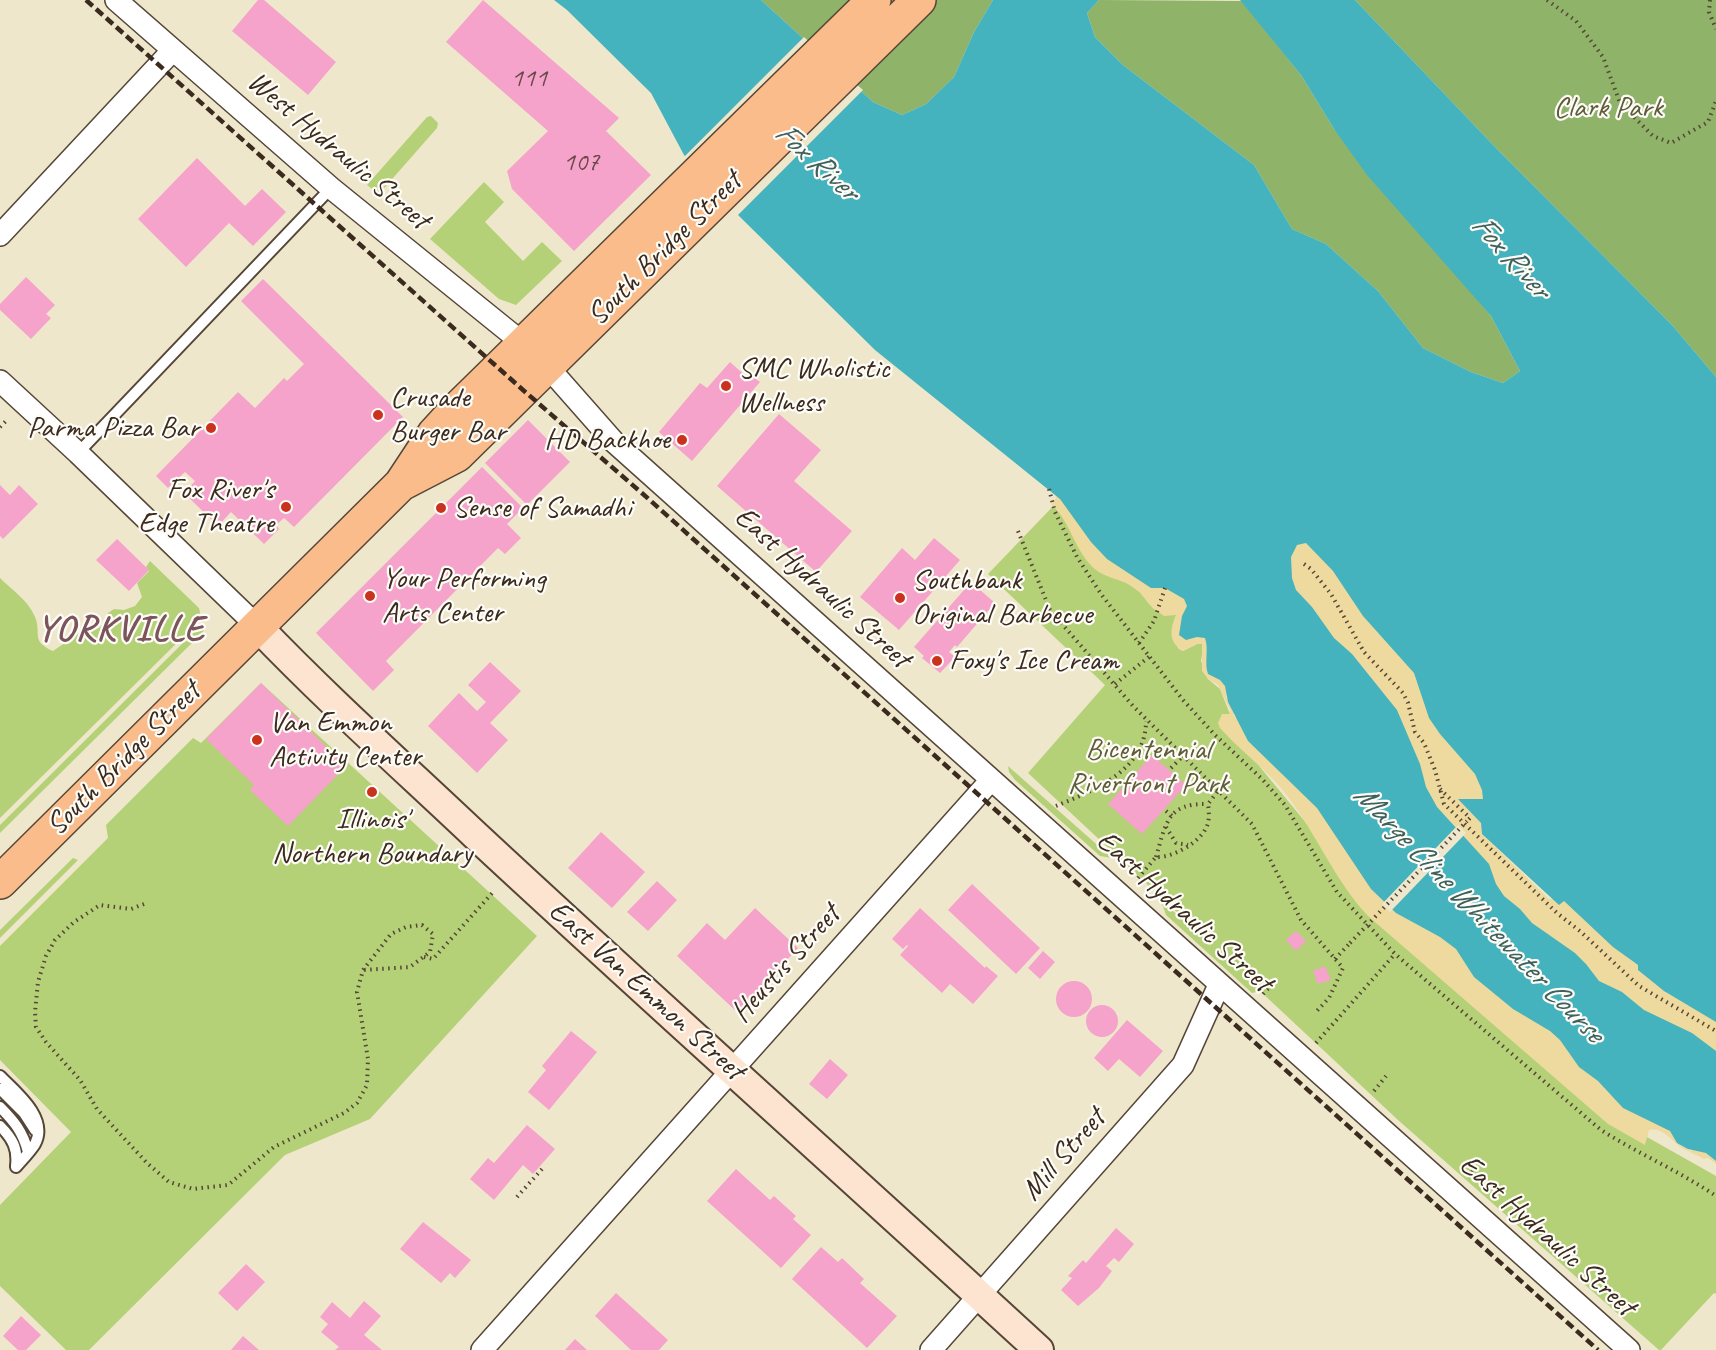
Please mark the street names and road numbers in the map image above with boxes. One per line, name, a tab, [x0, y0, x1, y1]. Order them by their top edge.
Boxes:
street label: West Hydraulic Street	[239, 64, 437, 238]
street label: South Bridge Street	[580, 164, 750, 334]
street label: East Hydraulic Street	[727, 500, 917, 676]
street label: South Bridge Street	[39, 674, 209, 844]
street label: East Hydraulic Street	[1089, 824, 1279, 1000]
street label: East Van Emmon Street	[541, 894, 751, 1088]
street label: Heustis Street	[724, 898, 848, 1030]
street label: Mill Street	[1014, 1102, 1114, 1208]
street label: East Hydraulic Street	[1452, 1148, 1642, 1324]

